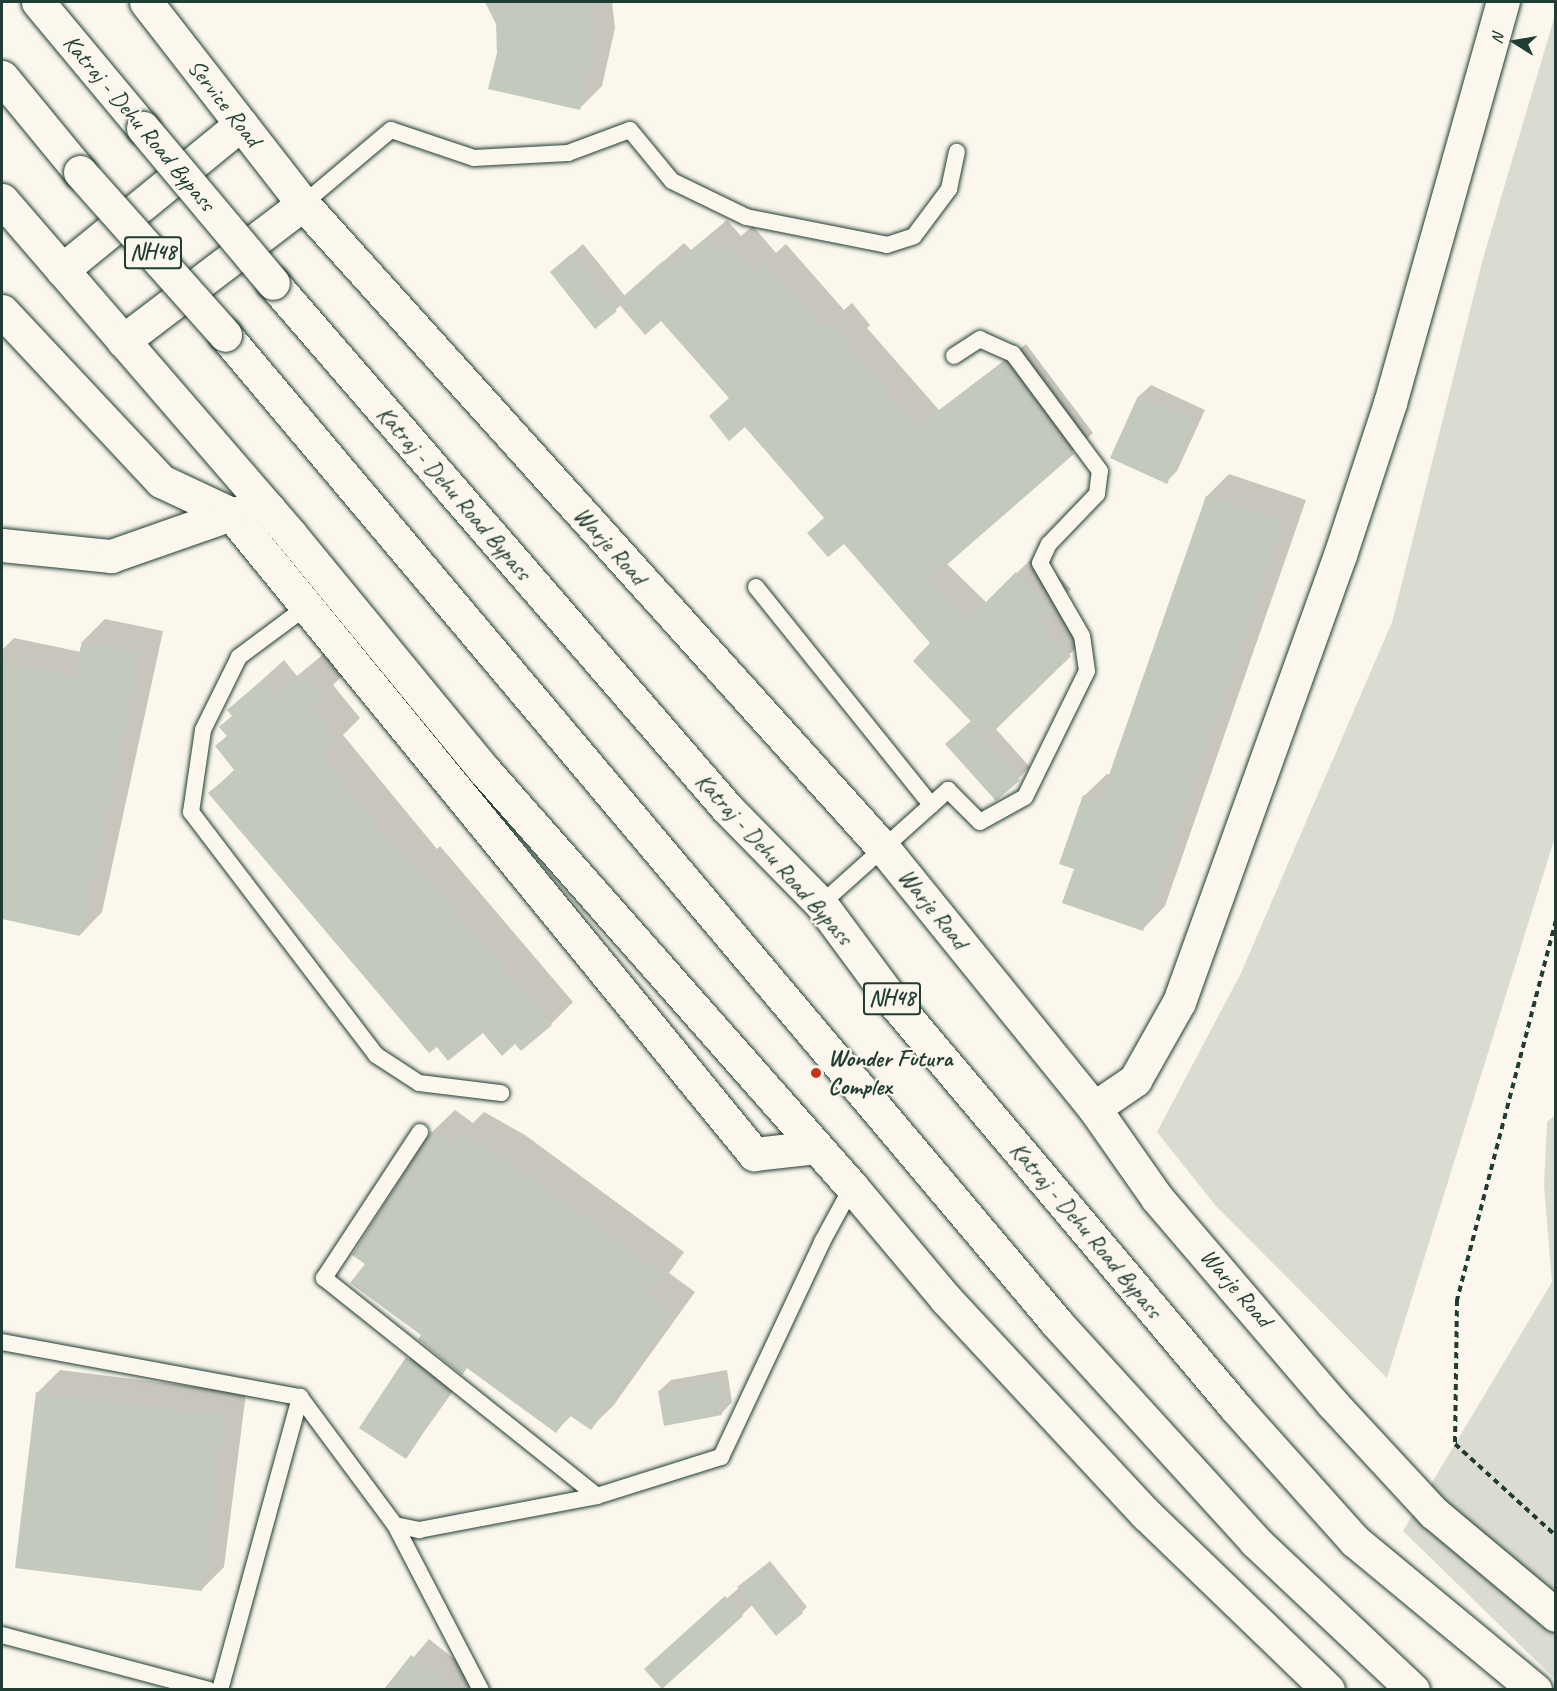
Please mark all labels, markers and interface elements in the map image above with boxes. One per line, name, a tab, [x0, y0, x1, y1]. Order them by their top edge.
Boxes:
north arrow	[1485, 12, 1545, 72]
street label: Katraj - Dehu Road Bypass	[57, 29, 221, 217]
text: N	[1487, 32, 1508, 45]
street label: Service Road	[181, 54, 267, 152]
road number: NH48	[123, 234, 183, 272]
street label: Katraj - Dehu Road Bypass	[370, 400, 538, 586]
street label: Warje Road	[567, 501, 653, 591]
street label: Katraj - Dehu Road Bypass	[689, 767, 859, 951]
street label: Warje Road	[892, 863, 974, 955]
road number: NH48	[862, 980, 922, 1018]
place label: Wonder Futura Complex	[828, 1045, 952, 1101]
marker: Wonder Futura Complex	[809, 1066, 823, 1080]
street label: Katraj - Dehu Road Bypass	[1004, 1136, 1168, 1324]
street label: Warje Road	[1194, 1243, 1278, 1333]

